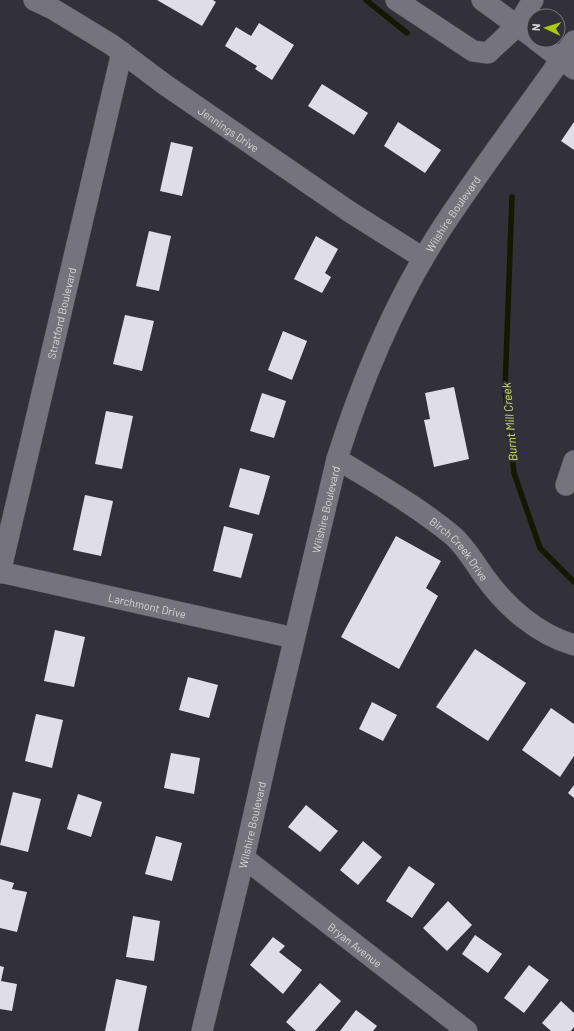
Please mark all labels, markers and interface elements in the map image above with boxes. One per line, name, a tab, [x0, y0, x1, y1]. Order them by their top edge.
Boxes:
north arrow	[526, 8, 566, 48]
text: N	[529, 23, 542, 31]
street label: Jennings Drive	[196, 103, 262, 154]
street label: Wilshire Boulevard	[422, 173, 482, 254]
street label: Stratford Boulevard	[44, 266, 78, 360]
water label: Burnt Mill Creek	[499, 382, 519, 462]
street label: Wilshire Boulevard	[309, 465, 342, 554]
street label: Birch Creek Drive	[428, 514, 492, 583]
street label: Larchmont Drive	[107, 590, 188, 620]
street label: Wilshire Boulevard	[235, 780, 268, 870]
street label: Bryan Avenue	[326, 919, 385, 970]

